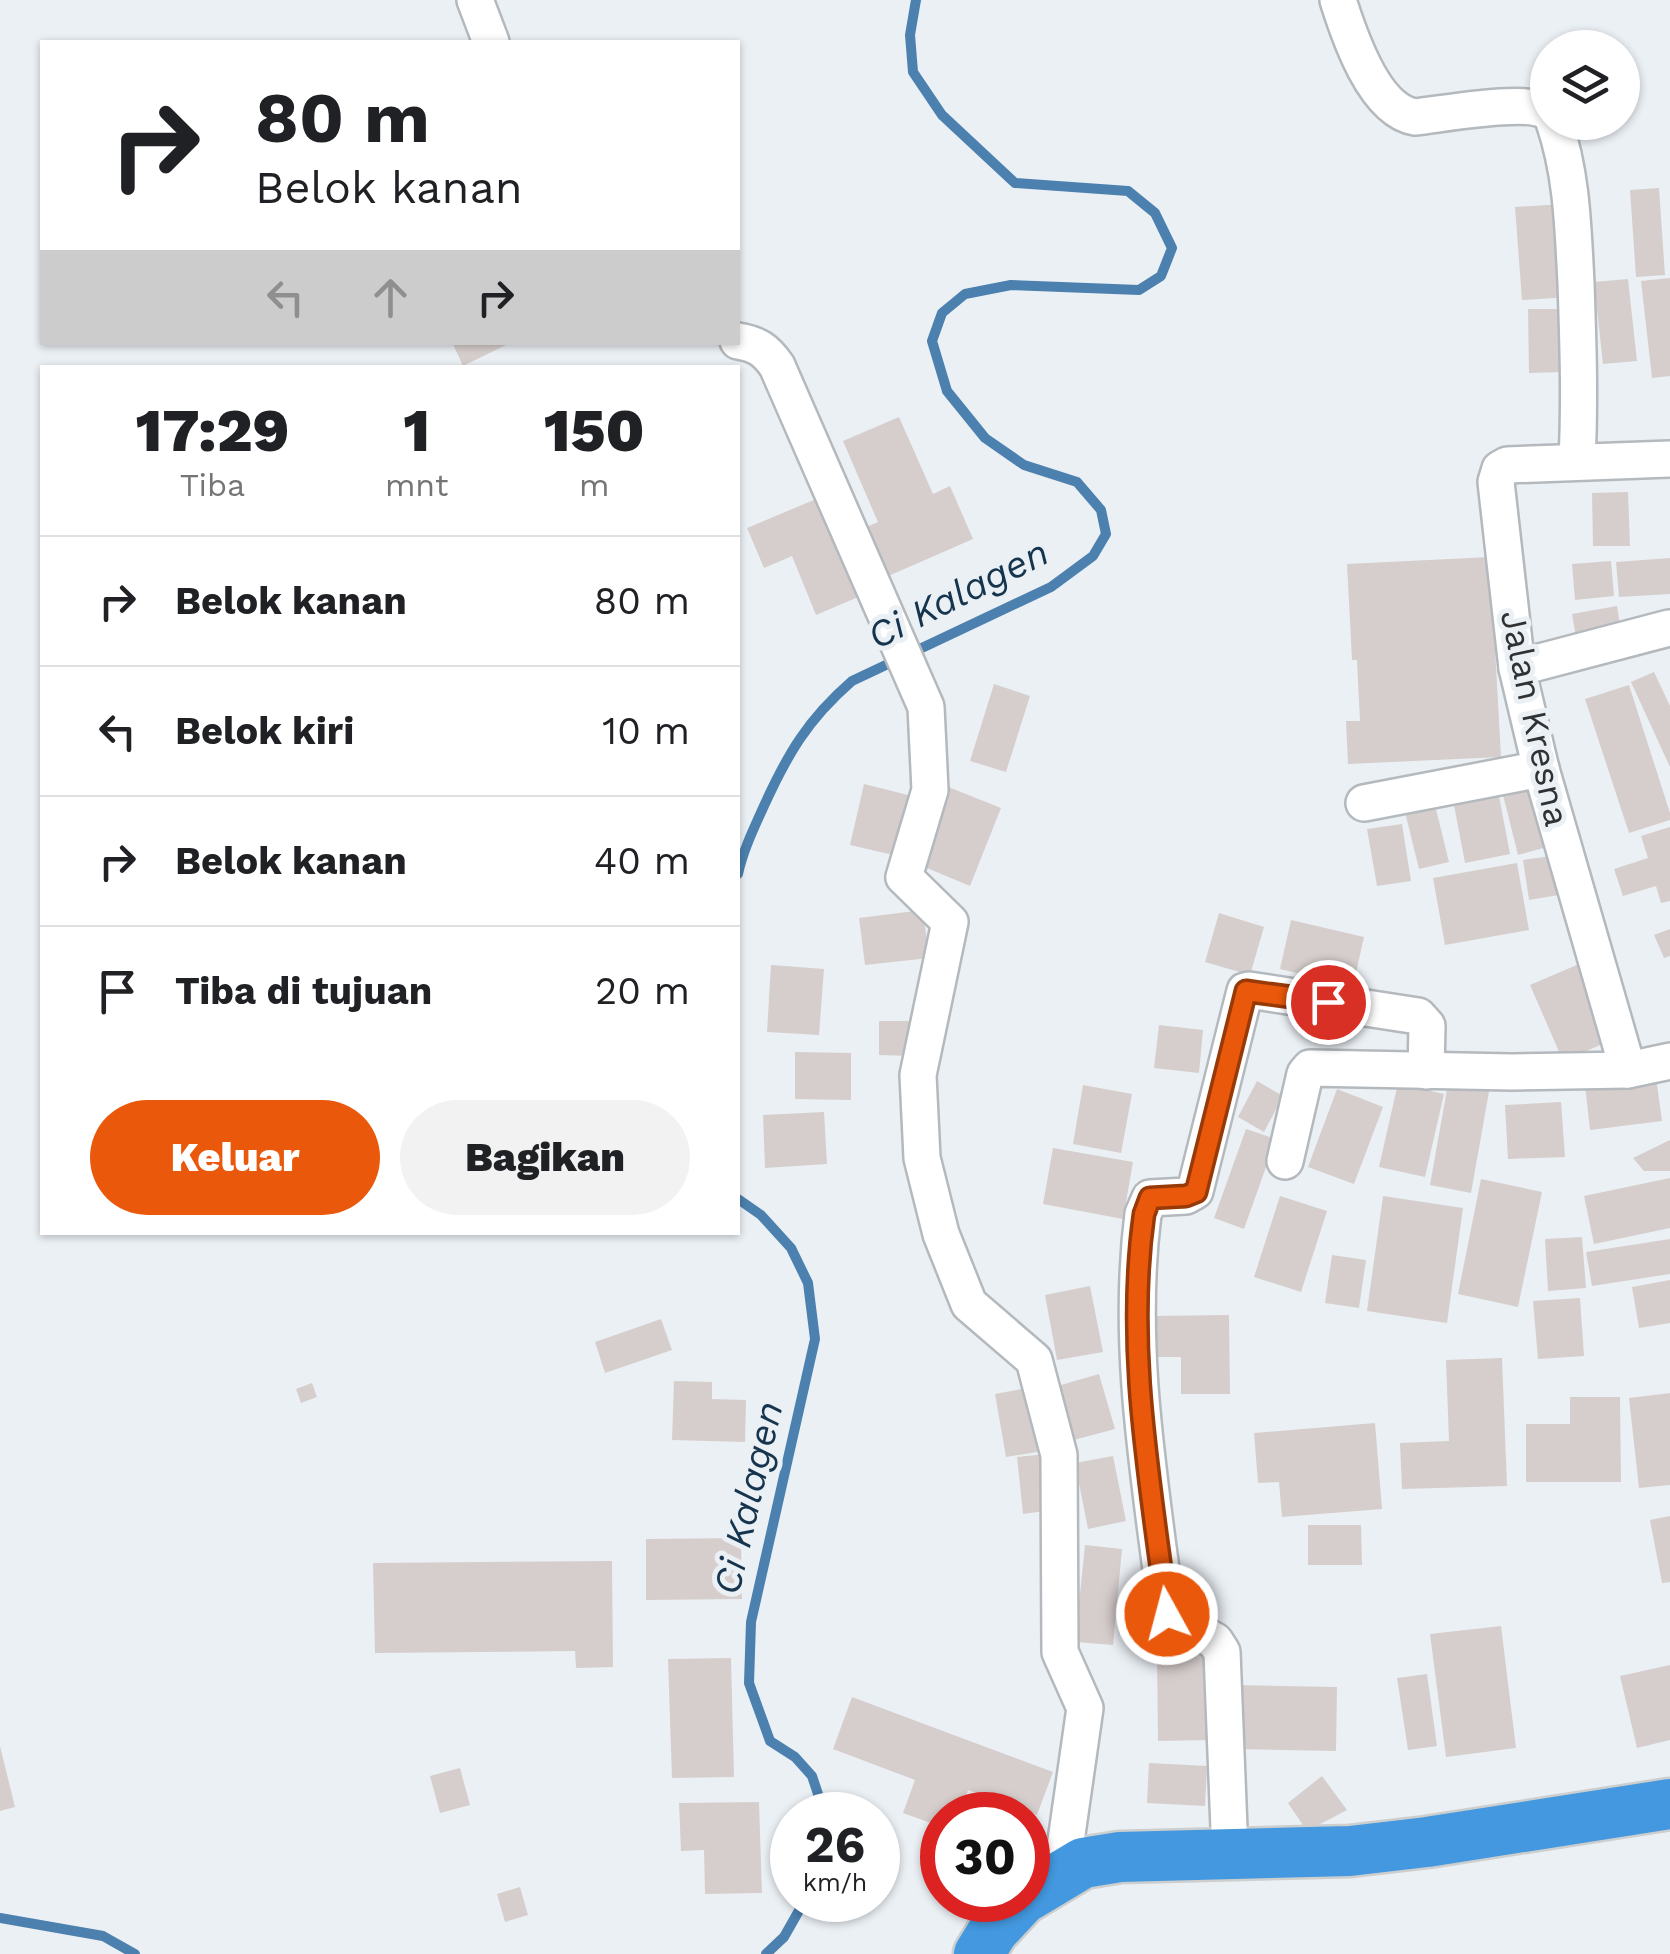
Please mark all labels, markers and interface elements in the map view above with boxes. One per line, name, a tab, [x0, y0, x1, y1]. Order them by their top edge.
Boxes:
map controls	[1530, 30, 1640, 140]
button: layers	[1530, 30, 1640, 140]
text: 80 m	[255, 77, 430, 159]
icon: right	[90, 80, 220, 210]
text: Belok kanan	[255, 161, 523, 214]
icon: left	[258, 270, 313, 325]
icon: ahead	[363, 270, 418, 325]
icon: right	[468, 270, 523, 325]
text: 17:29	[135, 395, 289, 466]
text: 1	[403, 395, 430, 466]
text: 150	[544, 395, 645, 466]
text: Tiba	[180, 466, 245, 504]
text: mnt	[385, 466, 448, 504]
text: m	[579, 466, 609, 504]
water label: Ci Kalagen	[860, 530, 1056, 658]
icon: right	[90, 574, 145, 629]
text: Belok kanan	[175, 579, 407, 623]
text: 80 m	[594, 579, 690, 623]
street label: Jalan Kresna	[1492, 606, 1578, 830]
icon: left	[90, 704, 145, 759]
text: Belok kiri	[175, 709, 354, 753]
text: 10 m	[602, 709, 690, 753]
icon: right	[90, 834, 145, 889]
text: Belok kanan	[175, 839, 407, 883]
text: 40 m	[594, 839, 690, 883]
pin	[1286, 960, 1371, 1045]
icon: arrive	[90, 964, 145, 1019]
text: Tiba di tujuan	[175, 969, 432, 1013]
text: 20 m	[595, 969, 690, 1013]
icon: arrive	[1301, 975, 1356, 1030]
button: Keluar	[90, 1100, 380, 1215]
button: Bagikan	[400, 1100, 690, 1215]
water label: Ci Kalagen	[704, 1397, 792, 1599]
position arrow	[1115, 1562, 1219, 1666]
speed limit sign: 30	[920, 1792, 1050, 1922]
text: 26	[805, 1815, 865, 1874]
text: km/h	[803, 1868, 867, 1897]

